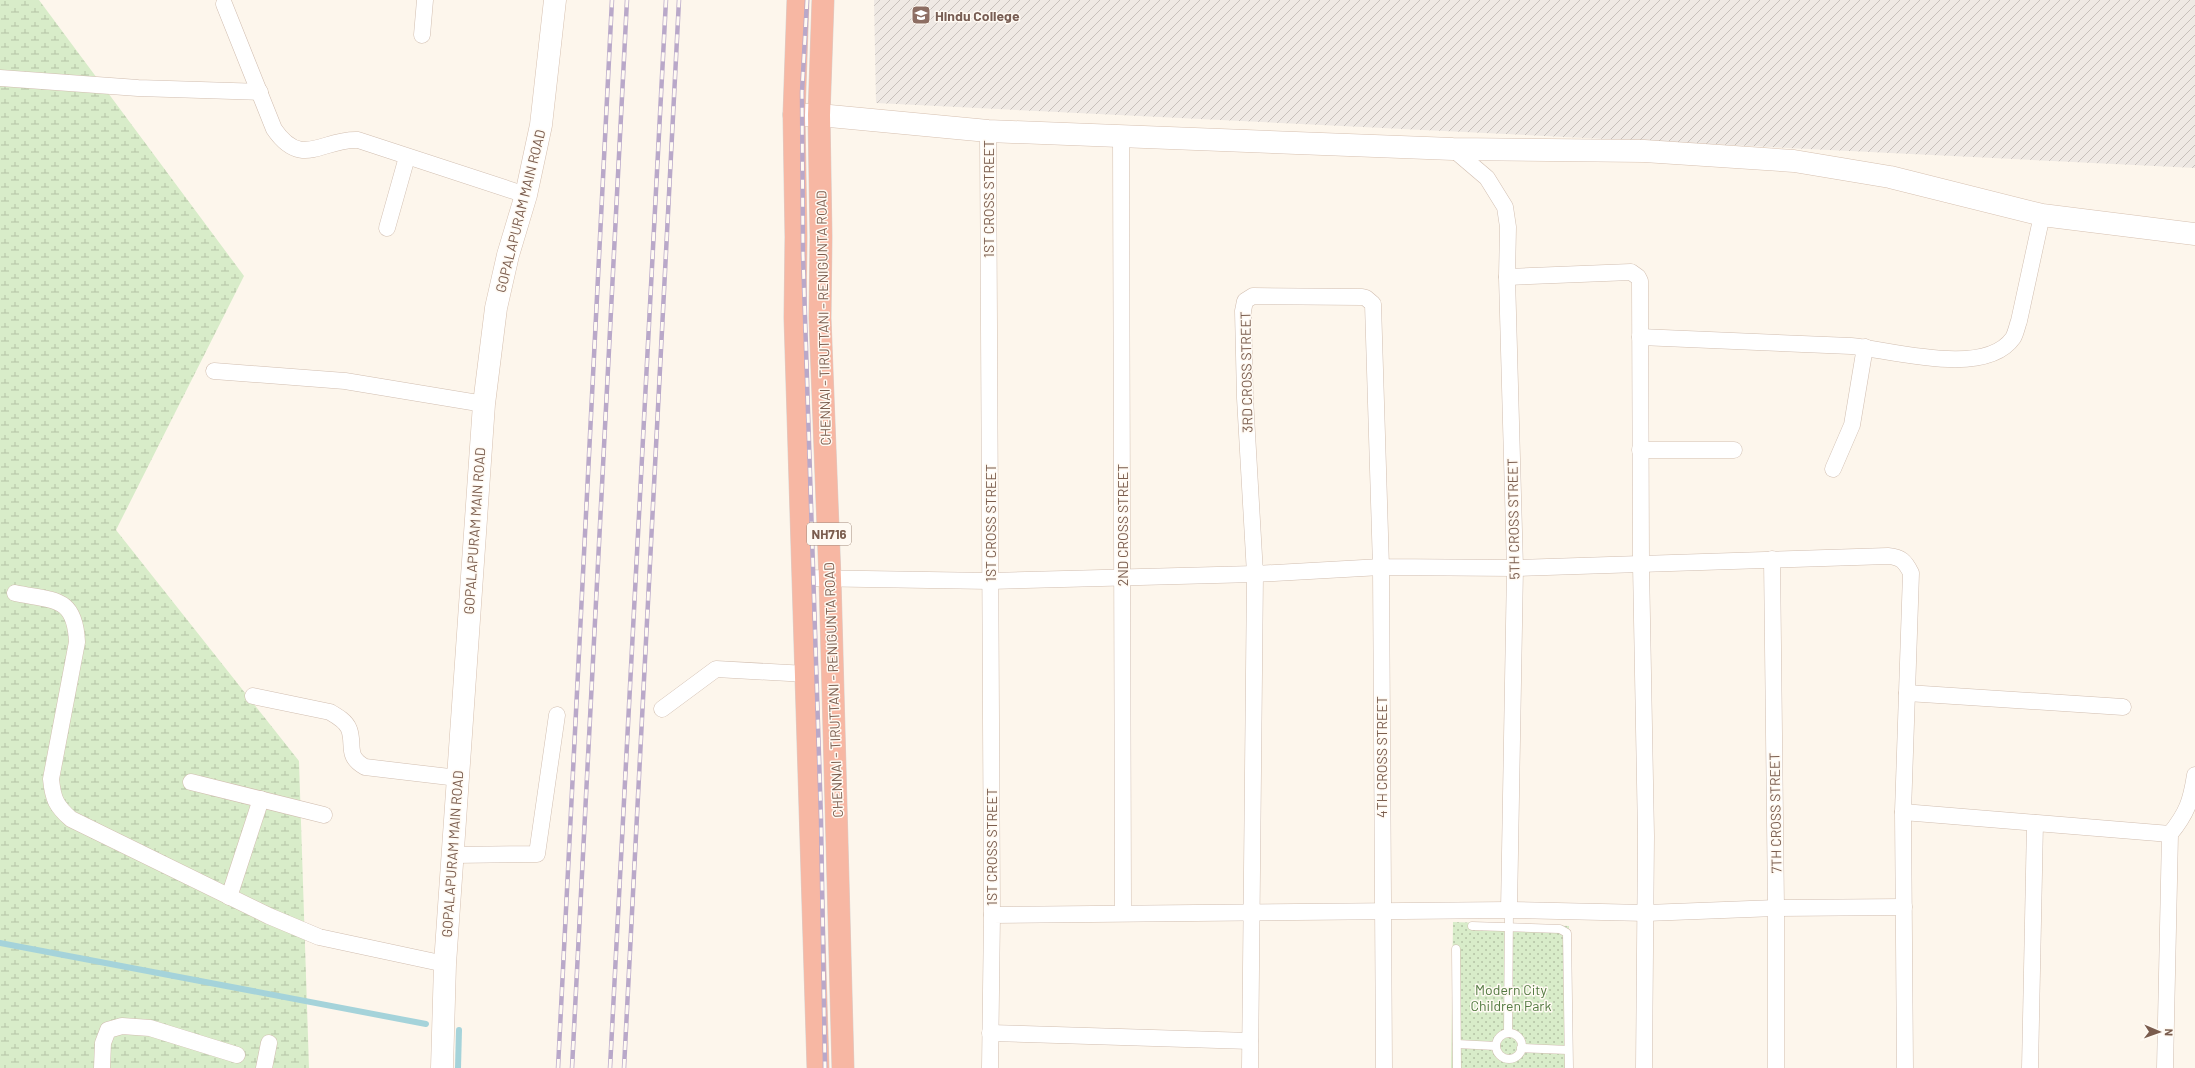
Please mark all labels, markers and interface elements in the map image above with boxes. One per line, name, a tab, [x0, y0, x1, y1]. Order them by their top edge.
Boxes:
school or university icon: Hindu College	[910, 4, 932, 26]
place label: Hindu College	[935, 7, 1020, 24]
street label: GOPALAPURAM MAIN ROAD	[492, 128, 548, 294]
street label: 1ST CROSS STREET	[980, 140, 997, 258]
street label: CHENNAI - TIRUTTANI - RENIGUNTA ROAD	[812, 190, 834, 446]
street label: 3RD CROSS STREET	[1236, 311, 1256, 433]
street label: GOPALAPURAM MAIN ROAD	[460, 447, 488, 615]
street label: 5TH CROSS STREET	[1503, 458, 1523, 580]
street label: 1ST CROSS STREET	[982, 464, 999, 582]
street label: 2ND CROSS STREET	[1114, 464, 1131, 586]
road number: NH716	[807, 523, 851, 545]
street label: CHENNAI - TIRUTTANI - RENIGUNTA ROAD	[820, 562, 846, 818]
street label: 4TH CROSS STREET	[1373, 696, 1390, 818]
street label: 7TH CROSS STREET	[1765, 752, 1785, 874]
street label: GOPALAPURAM MAIN ROAD	[438, 770, 466, 938]
street label: 1ST CROSS STREET	[983, 788, 1000, 906]
park label: Modern City Children Park	[1471, 981, 1551, 1014]
north arrow	[2139, 1012, 2179, 1052]
text: N	[2163, 1028, 2176, 1036]

